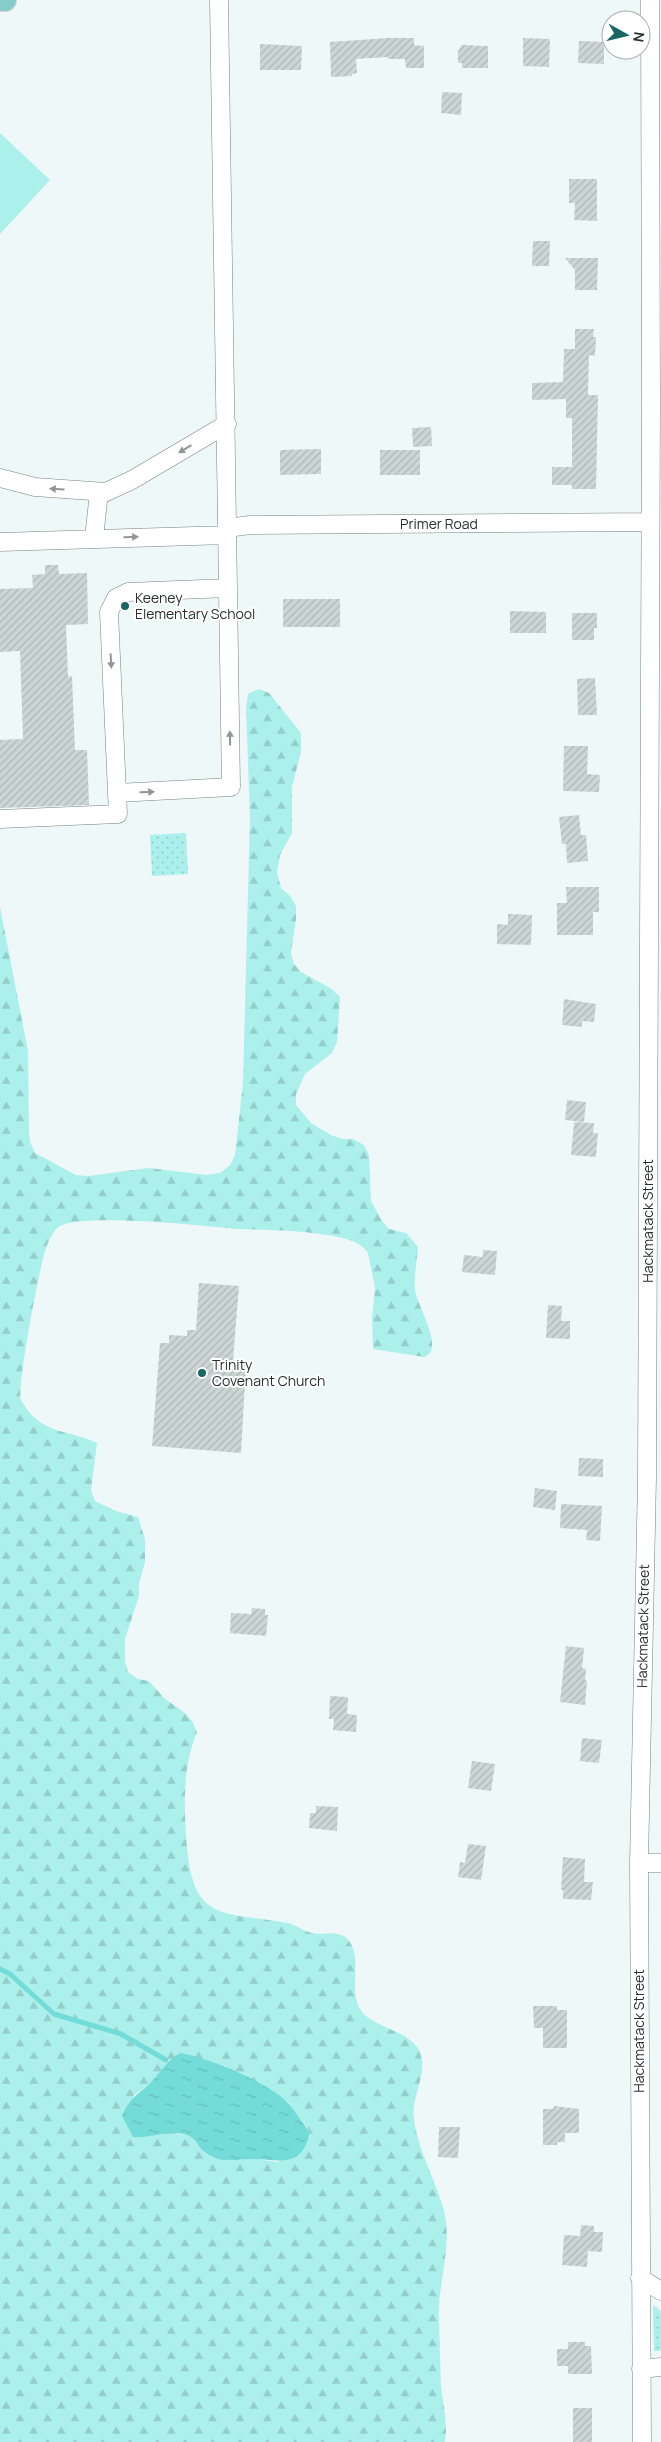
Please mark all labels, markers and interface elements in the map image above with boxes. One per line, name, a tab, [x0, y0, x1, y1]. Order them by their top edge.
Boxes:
north arrow	[601, 10, 651, 60]
text: N	[629, 31, 649, 43]
one-way arrow	[177, 445, 192, 453]
one-way arrow	[49, 484, 65, 492]
street label: Primer Road	[400, 514, 478, 533]
one-way arrow	[123, 533, 139, 541]
place label: Keeney Elementary School	[135, 588, 255, 623]
marker: Keeney Elementary School	[119, 600, 131, 612]
one-way arrow	[107, 653, 115, 669]
one-way arrow	[226, 730, 234, 746]
one-way arrow	[139, 787, 155, 795]
street label: Hackmatack Street	[638, 1159, 657, 1283]
place label: Trinity Covenant Church	[212, 1355, 325, 1390]
marker: Trinity Covenant Church	[196, 1367, 208, 1379]
street label: Hackmatack Street	[632, 1564, 653, 1688]
street label: Hackmatack Street	[629, 1969, 648, 2093]

